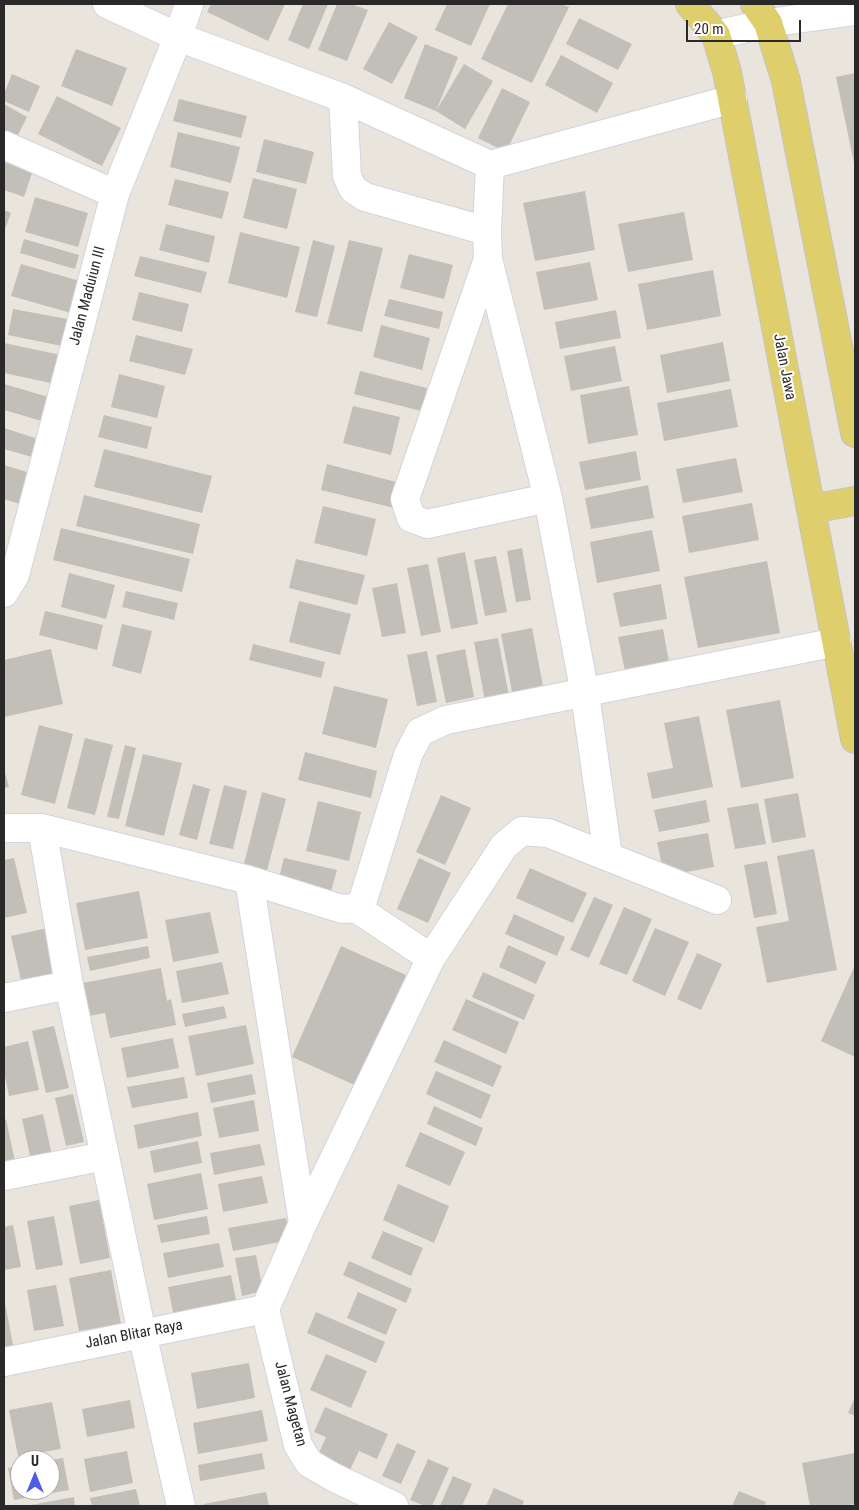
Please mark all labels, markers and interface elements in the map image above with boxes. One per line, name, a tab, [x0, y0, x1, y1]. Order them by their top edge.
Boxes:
scale bar	[689, 10, 804, 42]
text: 20 m	[694, 20, 724, 38]
street label: Jalan Maduiun III	[66, 245, 110, 347]
street label: Jalan Jawa	[769, 332, 799, 402]
street label: Jalan Blitar Raya	[84, 1317, 184, 1353]
street label: Jalan Magetan	[270, 1359, 310, 1449]
north arrow	[10, 1450, 60, 1500]
text: U	[31, 1453, 39, 1469]

